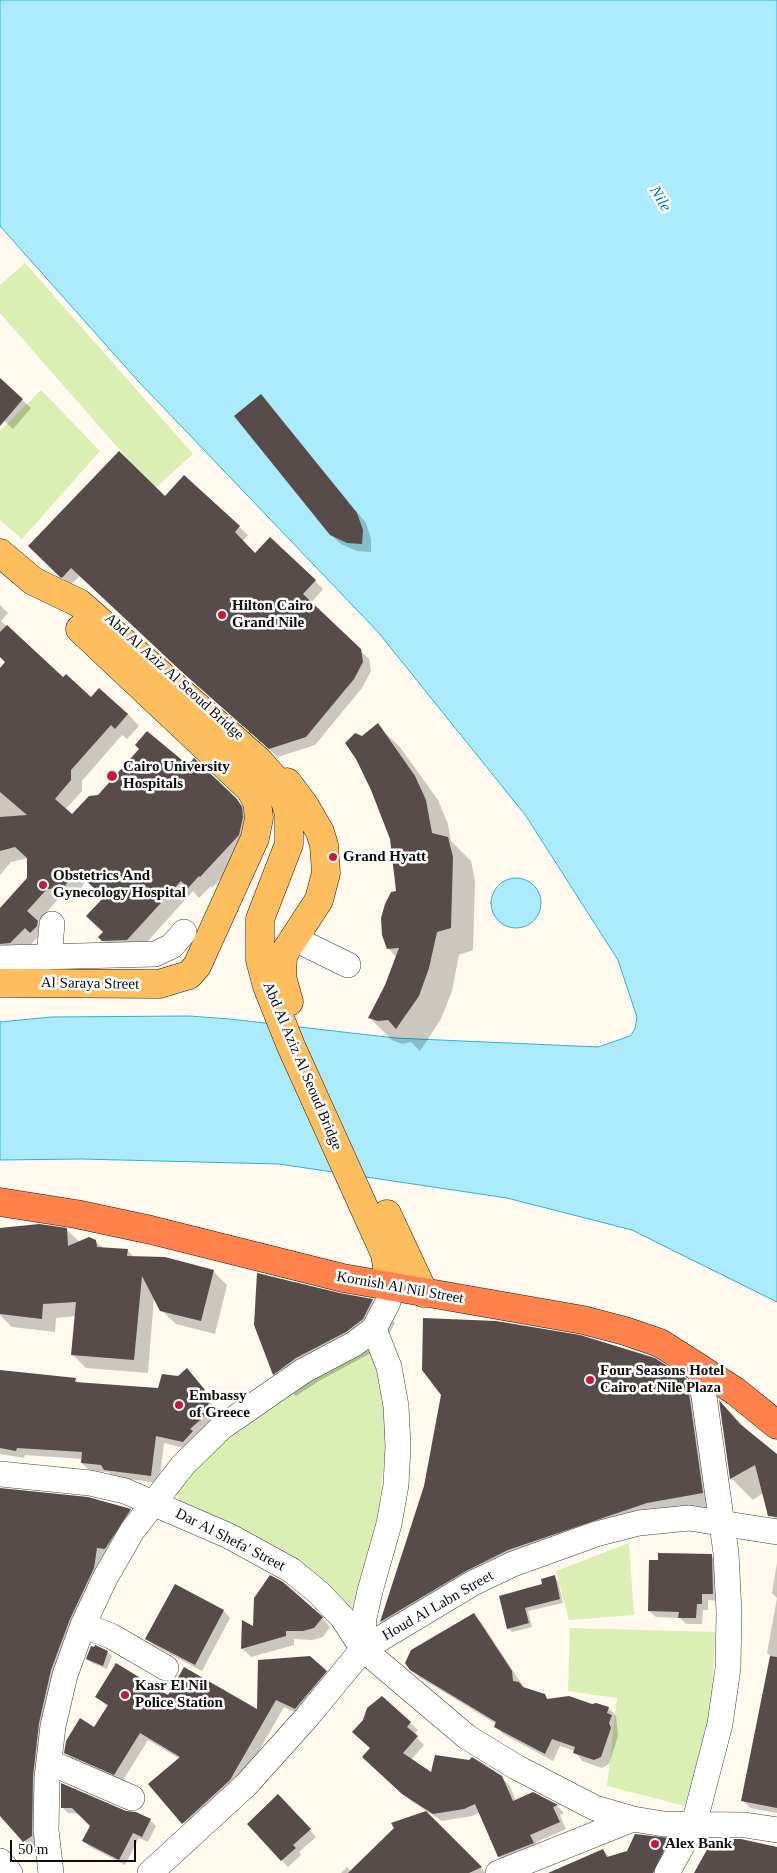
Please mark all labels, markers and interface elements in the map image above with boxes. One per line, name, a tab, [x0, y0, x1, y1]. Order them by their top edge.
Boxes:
water label: Nile	[645, 182, 675, 216]
place label: Hilton Cairo Grand Nile	[232, 597, 312, 632]
street label: Abd Al Aziz Al Seoud Bridge	[98, 608, 250, 746]
marker: Hilton Cairo Grand Nile	[216, 609, 228, 621]
place label: Cairo University Hospitals	[123, 758, 230, 793]
marker: Cairo University Hospitals	[105, 769, 119, 783]
place label: Grand Hyatt	[343, 848, 423, 866]
marker: Grand Hyatt	[327, 851, 339, 863]
place label: Obstetrics And Gynecology Hospital	[53, 867, 192, 902]
marker: Obstetrics And Gynecology Hospital	[37, 879, 49, 891]
street label: Al Saraya Street	[37, 974, 143, 994]
street label: Abd Al Aziz Al Seoud Bridge	[257, 976, 347, 1156]
street label: Kornish Al Nil Street	[333, 1268, 467, 1308]
place label: Four Seasons Hotel Cairo at Nile Plaza	[600, 1362, 732, 1397]
marker: Four Seasons Hotel Cairo at Nile Plaza	[584, 1374, 596, 1386]
place label: Embassy of Greece	[189, 1387, 254, 1422]
marker: Embassy of Greece	[173, 1399, 185, 1411]
street label: Dar Al Shefa' Street	[169, 1503, 291, 1577]
street label: Houd Al Labn Street	[375, 1565, 501, 1647]
place label: Kasr El Nil Police Station	[135, 1677, 229, 1712]
marker: Kasr El Nil Police Station	[119, 1689, 131, 1701]
scale bar	[12, 1830, 139, 1862]
place label: Alex Bank	[665, 1835, 733, 1853]
marker: Alex Bank	[649, 1838, 661, 1850]
text: 50 m	[18, 1841, 48, 1857]

